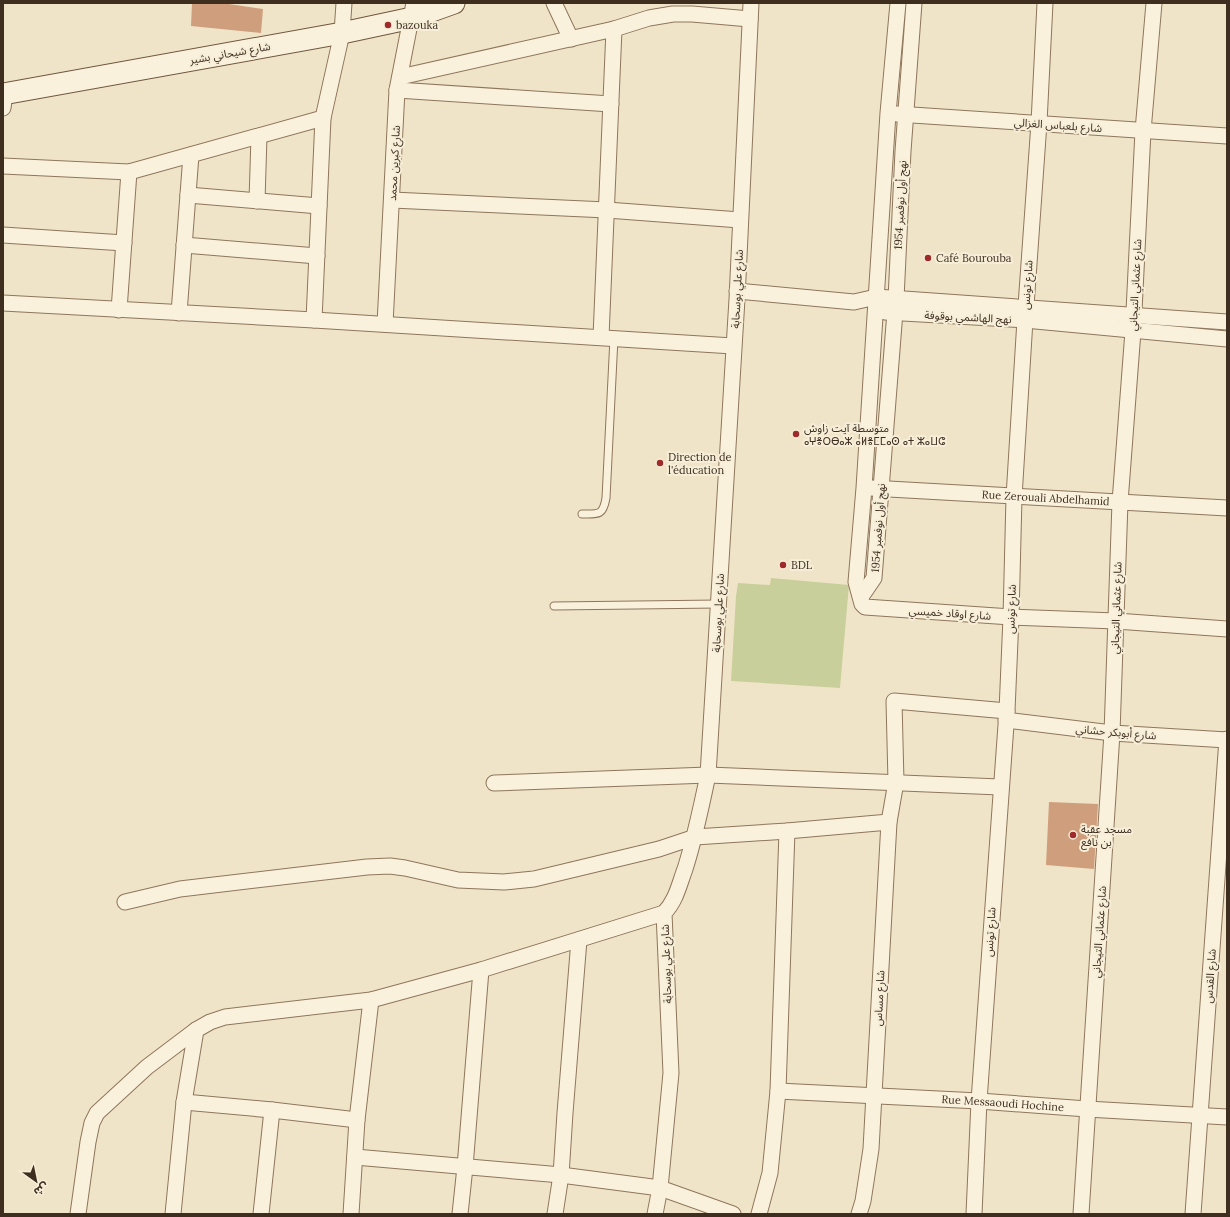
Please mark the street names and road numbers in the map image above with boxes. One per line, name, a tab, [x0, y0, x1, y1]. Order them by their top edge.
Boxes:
street label: شارع شيحاني بشير	[187, 39, 272, 70]
street label: شارع بلعباس الغزالي	[1013, 115, 1103, 138]
street label: شارع كبرين محمد	[385, 124, 404, 201]
street label: نهج أول نوفمبر 1954	[891, 160, 910, 250]
street label: شارع عثماني التيجاني	[1126, 238, 1147, 332]
street label: شارع علي بوسحابة	[728, 249, 749, 329]
street label: شارع تونس	[1018, 259, 1037, 310]
street label: نهج الهاشمي بوقوفة	[924, 308, 1012, 329]
street label: نهج أول نوفمبر 1954	[868, 483, 889, 573]
street label: Rue Zerouali Abdelhamid	[981, 487, 1110, 508]
street label: شارع عثماني التيجاني	[1107, 561, 1127, 655]
street label: شارع علي بوسحابة	[709, 573, 730, 653]
street label: شارع تونس	[1003, 584, 1020, 634]
street label: شارع اوقاد خميسي	[908, 603, 992, 625]
street label: شارع أبوبكر حشاني	[1075, 721, 1157, 745]
street label: شارع عثماني التيجاني	[1089, 885, 1112, 979]
street label: شارع تونس	[981, 906, 1000, 957]
street label: شارع علي بوسحابة	[658, 924, 677, 1004]
street label: شارع القدس	[1201, 948, 1220, 1004]
street label: شارع مساس	[871, 969, 888, 1026]
street label: Rue Messaoudi Hochine	[941, 1092, 1064, 1114]

